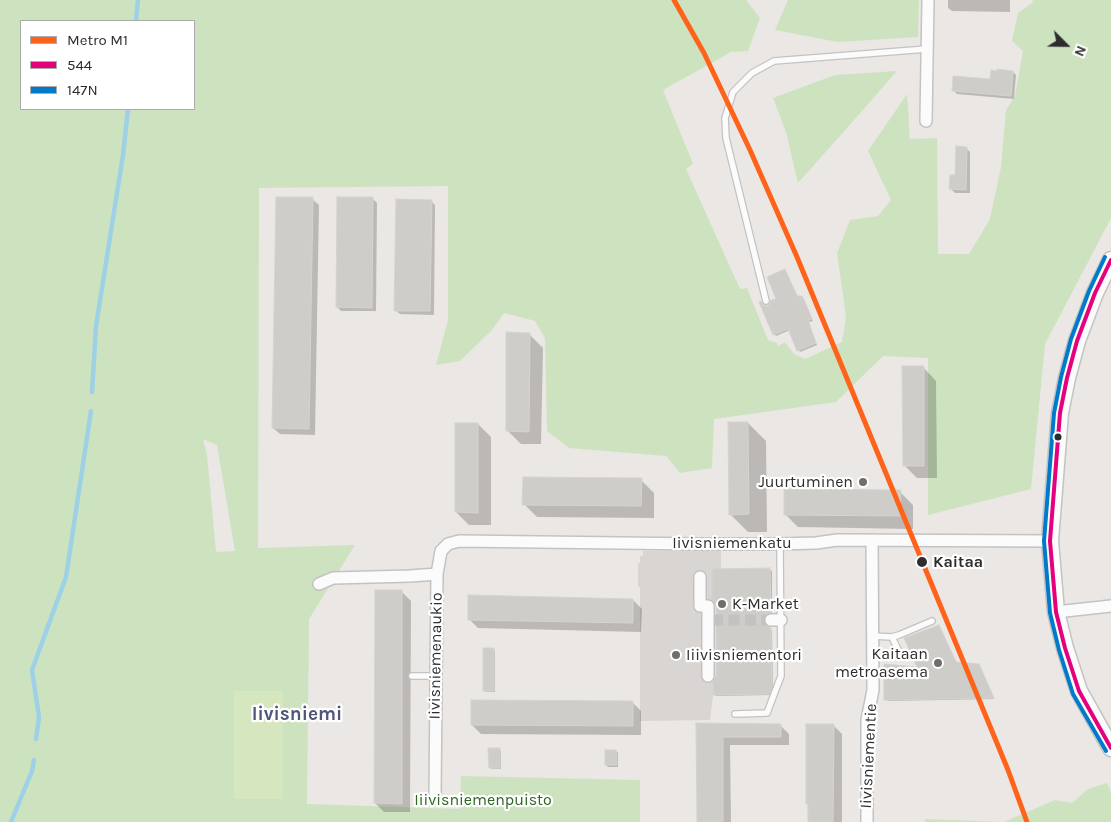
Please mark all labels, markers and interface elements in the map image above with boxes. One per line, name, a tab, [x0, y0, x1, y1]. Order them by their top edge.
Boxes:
legend	[20, 20, 195, 110]
north arrow	[1041, 20, 1091, 70]
text: Metro M1	[67, 31, 128, 49]
text: N	[1070, 43, 1090, 59]
text: 544	[67, 56, 92, 74]
text: 147N	[67, 81, 98, 99]
unlabelled marker	[1053, 432, 1063, 442]
place label: Juurtuminen	[758, 472, 853, 492]
marker: Juurtuminen	[857, 476, 869, 488]
street label: Iivisniemenkatu	[672, 533, 792, 553]
place label: Kaitaa	[933, 552, 983, 572]
marker: Kaitaa	[915, 555, 929, 569]
street label: Iivisniemenaukio	[425, 592, 447, 720]
place label: K-Market	[732, 594, 799, 614]
marker: K-Market	[716, 598, 728, 610]
place label: Kaitaan metroasema	[835, 644, 928, 682]
place label: Iiivisniementori	[686, 645, 802, 665]
marker: Iiivisniementori	[670, 649, 682, 661]
marker: Kaitaan metroasema	[932, 657, 944, 669]
street label: Iivisniementie	[857, 703, 881, 809]
district label: Iivisniemi	[252, 704, 342, 726]
park label: Iiivisniemenpuisto	[414, 790, 552, 810]

